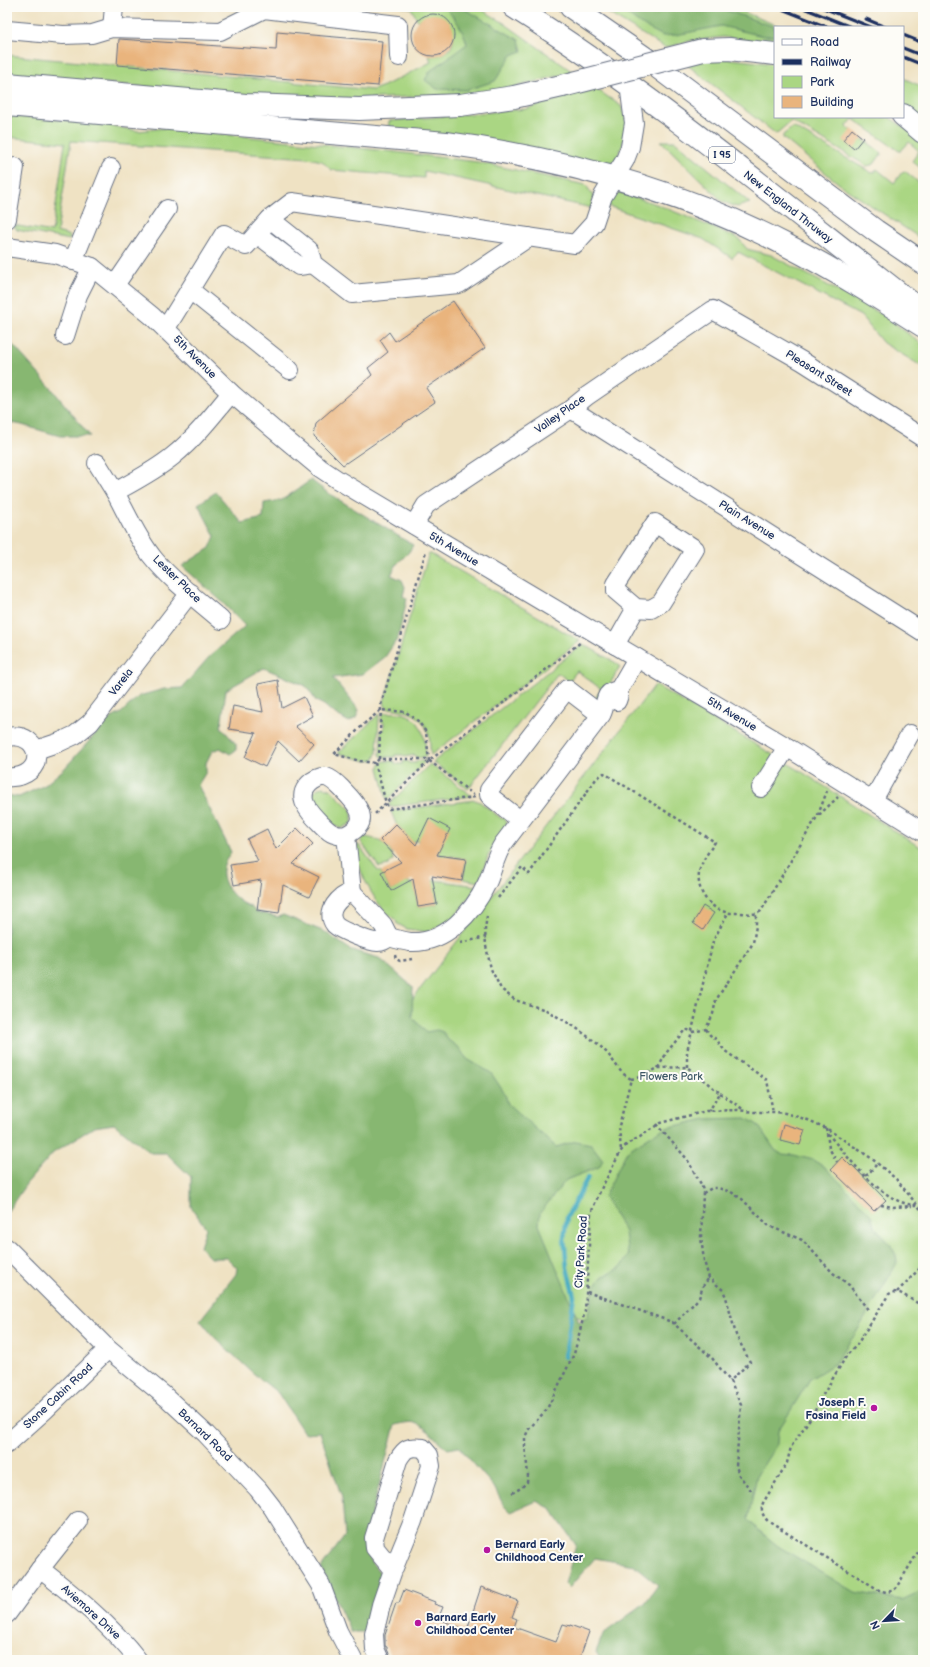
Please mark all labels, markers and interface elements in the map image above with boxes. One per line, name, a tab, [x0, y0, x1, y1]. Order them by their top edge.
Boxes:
legend	[774, 26, 904, 118]
text: Road	[810, 35, 839, 50]
text: Railway	[810, 55, 852, 70]
text: Park	[810, 75, 834, 90]
text: Building	[810, 95, 854, 110]
road number: I 95	[709, 147, 735, 163]
street label: New England Thruway	[741, 168, 835, 246]
street label: 5th Avenue	[171, 333, 220, 382]
street label: Pleasant Street	[783, 347, 855, 399]
street label: Valley Place	[532, 392, 588, 436]
street label: Plain Avenue	[716, 497, 778, 543]
street label: 5th Avenue	[427, 529, 482, 569]
street label: Lester Place	[150, 553, 204, 606]
street label: Varela	[106, 666, 136, 698]
street label: 5th Avenue	[705, 694, 760, 734]
park label: Flowers Park	[639, 1070, 703, 1083]
street label: City Park Road	[572, 1215, 590, 1289]
street label: Stone Cabin Road	[21, 1360, 95, 1432]
place label: Joseph F. Fosina Field	[805, 1396, 867, 1422]
marker: Joseph F. Fosina Field	[869, 1403, 879, 1413]
street label: Barnard Road	[175, 1406, 235, 1464]
place label: Bernard Early Childhood Center	[495, 1538, 584, 1564]
marker: Bernard Early Childhood Center	[482, 1545, 492, 1555]
street label: Aviemore Drive	[59, 1582, 124, 1642]
north arrow	[864, 1601, 904, 1641]
place label: Barnard Early Childhood Center	[426, 1611, 515, 1637]
marker: Barnard Early Childhood Center	[413, 1618, 423, 1628]
text: N	[868, 1619, 883, 1632]

